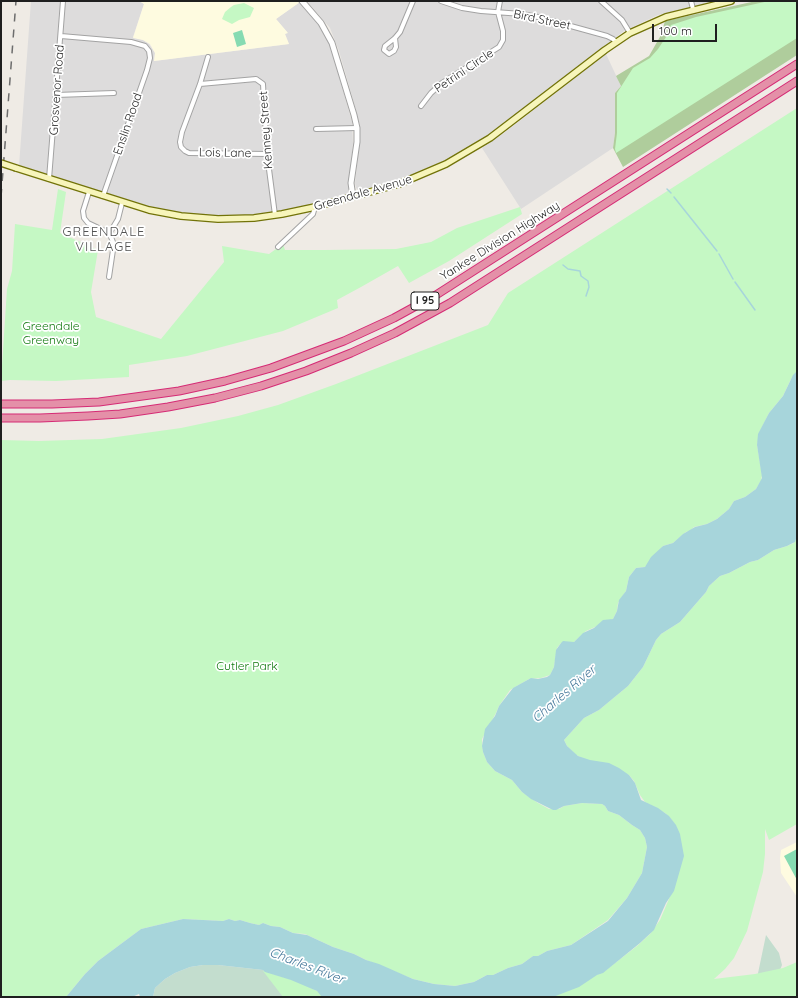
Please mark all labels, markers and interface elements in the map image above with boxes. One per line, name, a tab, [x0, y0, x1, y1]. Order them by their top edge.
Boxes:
street label: Bird Street	[512, 7, 572, 33]
scale bar	[654, 16, 719, 42]
text: 100 m	[659, 23, 692, 38]
street label: Grosvenor Road	[47, 44, 67, 136]
street label: Petrini Circle	[432, 46, 496, 96]
street label: Enslin Road	[111, 91, 145, 157]
street label: Kenney Street	[256, 91, 276, 169]
street label: Lois Lane	[199, 145, 251, 161]
street label: Greendale Avenue	[312, 172, 414, 214]
street label: Yankee Division Highway	[438, 198, 562, 284]
district label: GREENDALE VILLAGE	[63, 224, 145, 255]
road number: I 95	[411, 292, 439, 310]
park label: Greendale Greenway	[22, 319, 80, 347]
park label: Cutler Park	[216, 659, 278, 673]
water label: Charles River	[529, 662, 599, 726]
water label: Charles River	[267, 945, 347, 987]

